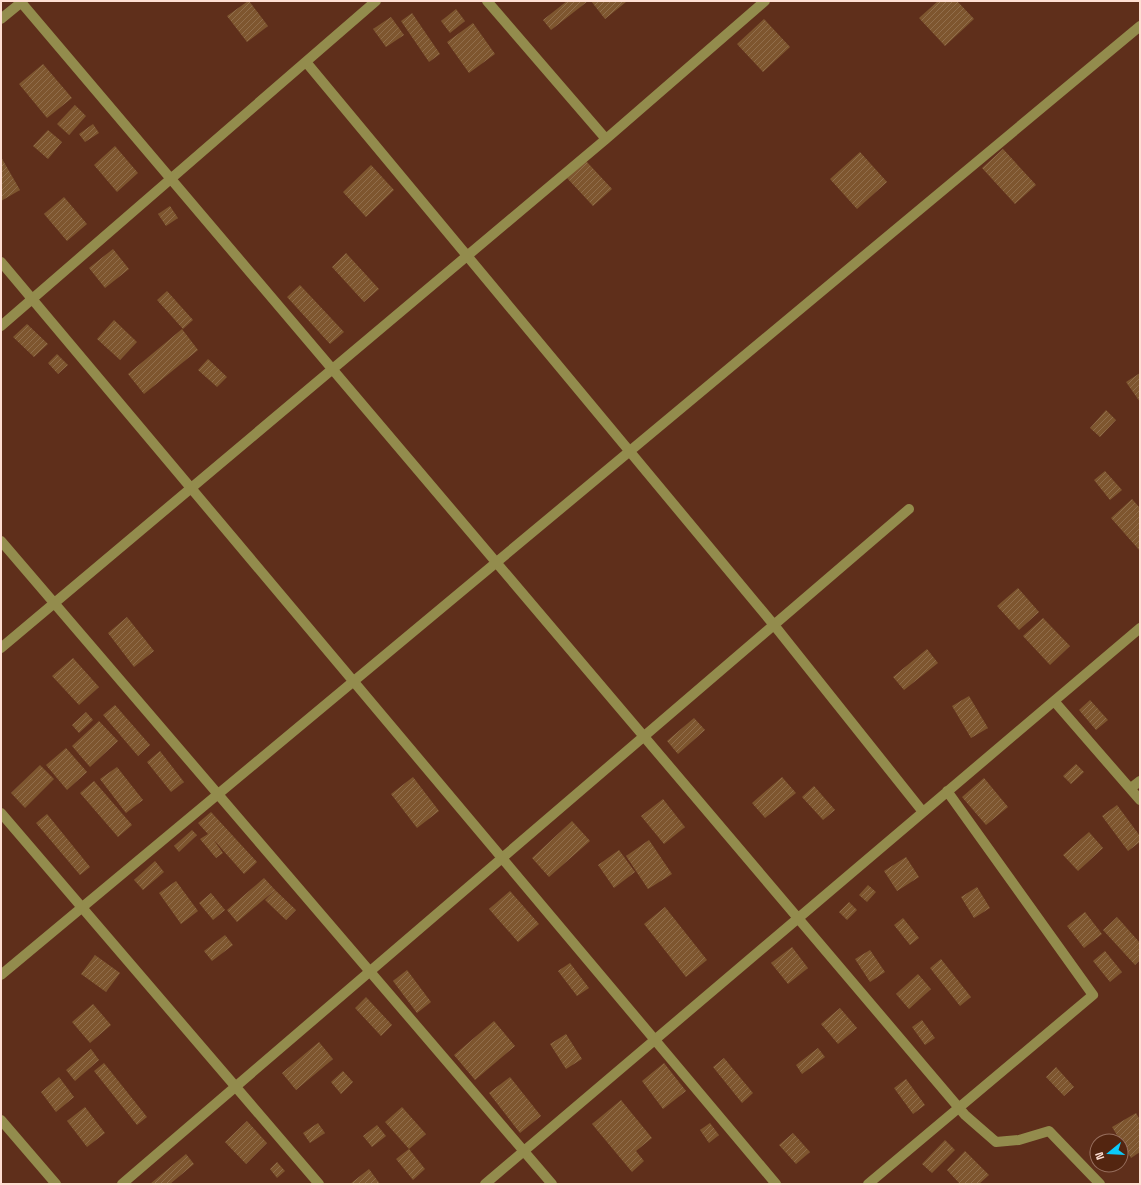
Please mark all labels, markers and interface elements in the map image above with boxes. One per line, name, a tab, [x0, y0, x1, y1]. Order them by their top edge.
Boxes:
north arrow	[1089, 1133, 1129, 1173]
text: N	[1092, 1150, 1107, 1162]

